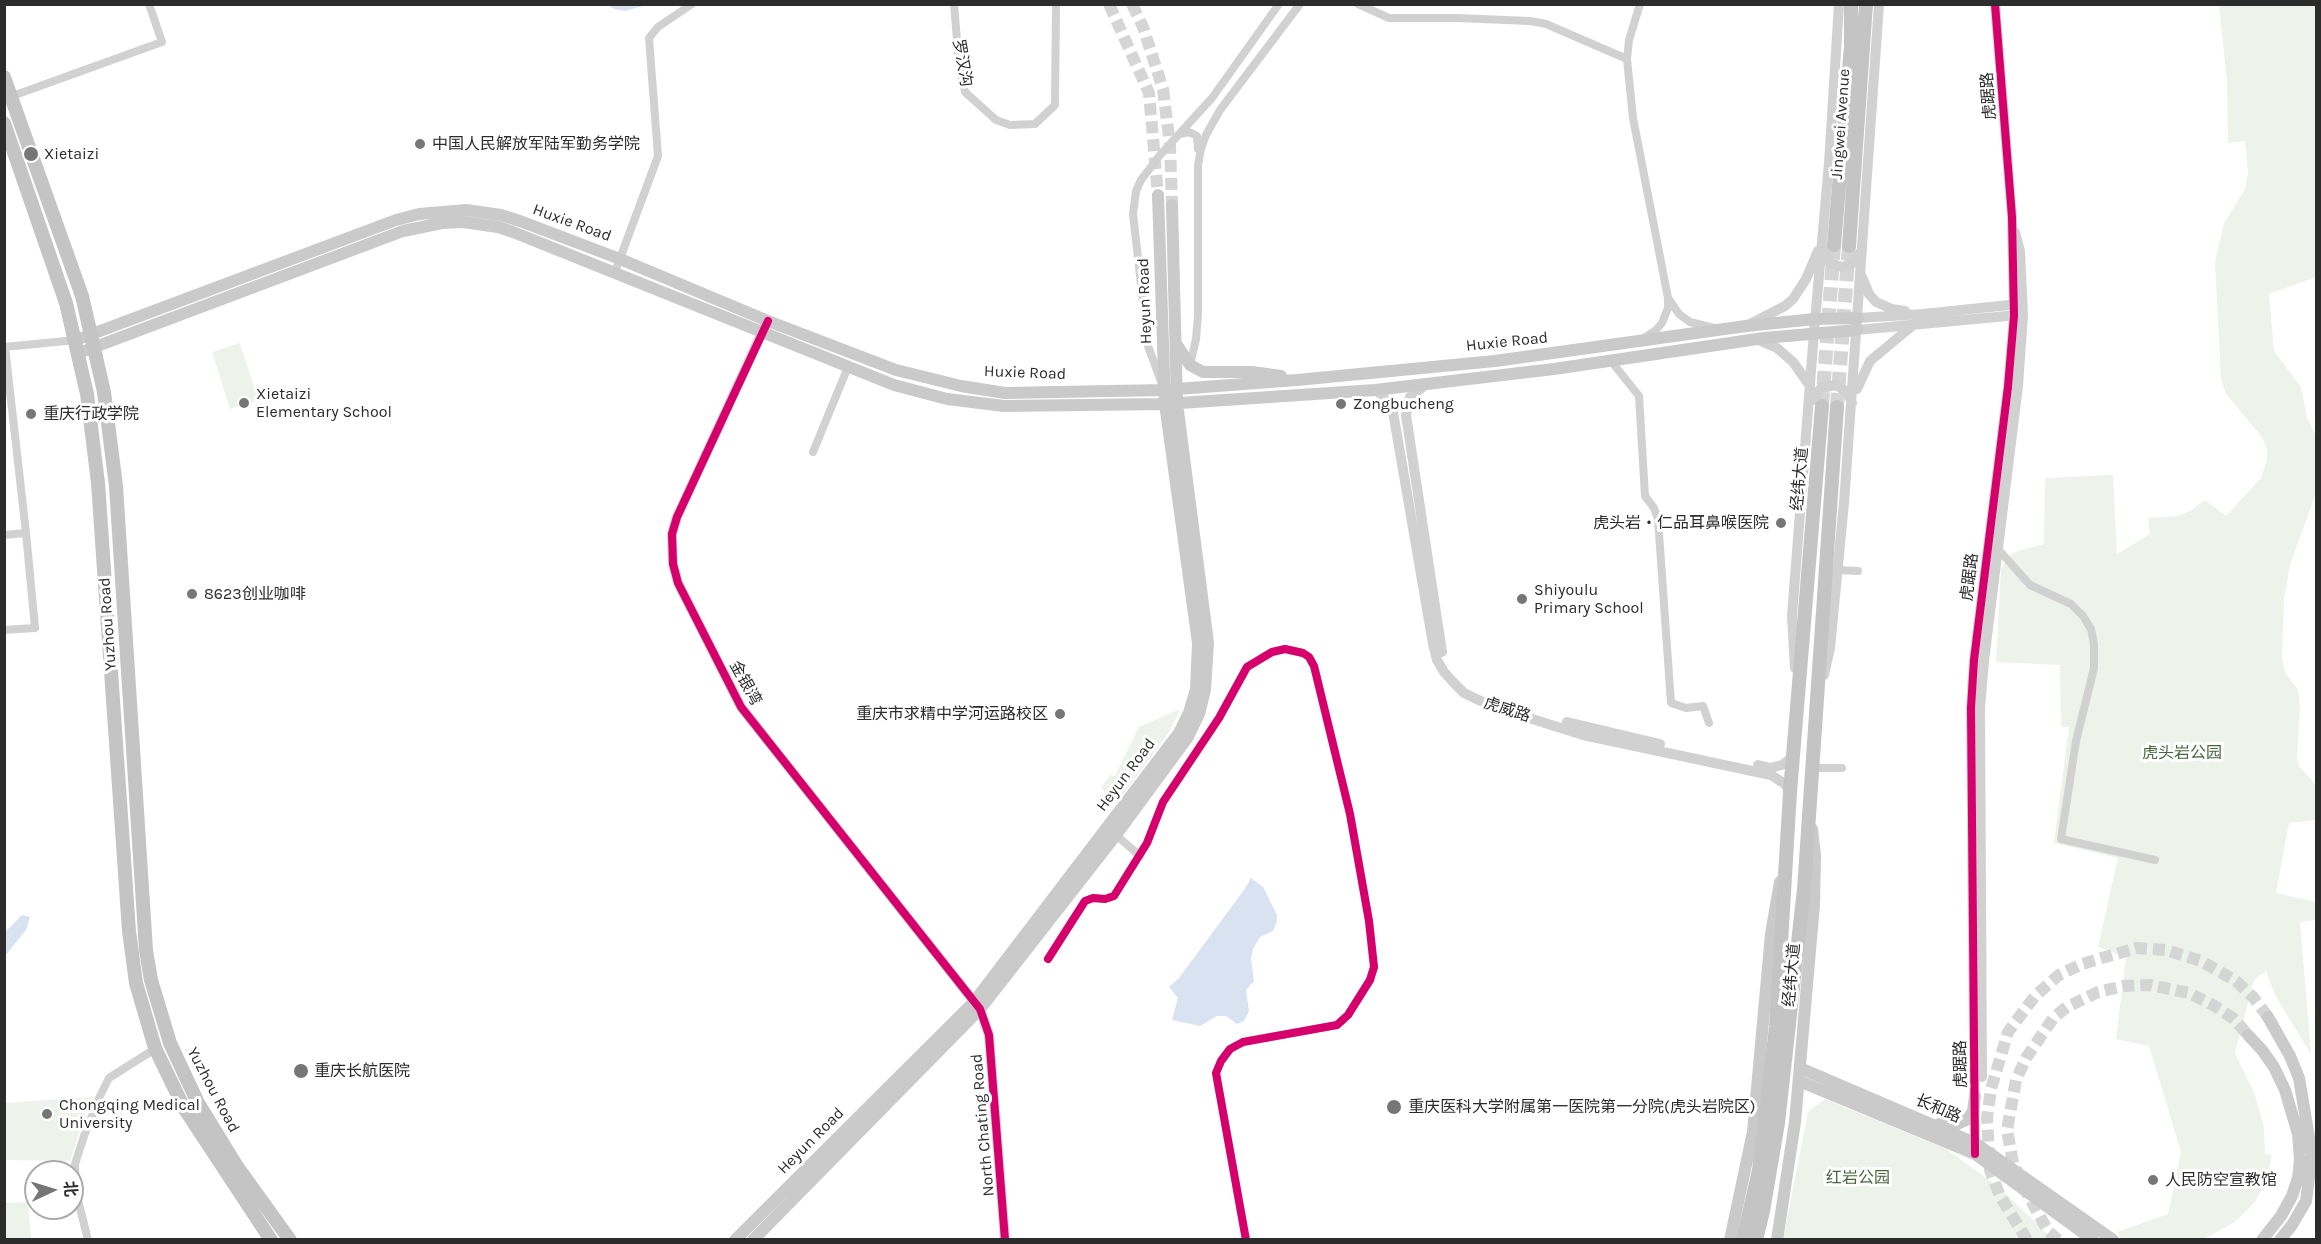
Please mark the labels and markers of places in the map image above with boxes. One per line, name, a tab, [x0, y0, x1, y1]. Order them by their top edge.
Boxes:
place label: 中国人民解放军陆军勤务学院	[432, 134, 640, 154]
marker: 中国人民解放军陆军勤务学院	[413, 137, 427, 151]
place label: Xietaizi	[44, 144, 99, 164]
marker: Xietaizi	[22, 145, 40, 163]
place label: Xietaizi Elementary School	[256, 384, 392, 422]
place label: Zongbucheng	[1353, 394, 1454, 414]
marker: Xietaizi Elementary School	[237, 396, 251, 410]
marker: Zongbucheng	[1334, 397, 1348, 411]
place label: 重庆行政学院	[43, 404, 139, 424]
marker: 重庆行政学院	[24, 407, 38, 421]
place label: 虎头岩‧仁品耳鼻喉医院	[1593, 513, 1769, 533]
marker: 虎头岩‧仁品耳鼻喉医院	[1774, 516, 1788, 530]
place label: Shiyoulu Primary School	[1534, 580, 1644, 618]
place label: 8623创业咖啡	[204, 584, 306, 604]
marker: 8623创业咖啡	[185, 587, 199, 601]
marker: Shiyoulu Primary School	[1515, 592, 1529, 606]
place label: 重庆市求精中学河运路校区	[856, 704, 1048, 724]
marker: 重庆市求精中学河运路校区	[1053, 707, 1067, 721]
place label: 重庆长航医院	[314, 1061, 410, 1081]
marker: 重庆长航医院	[292, 1062, 310, 1080]
place label: Chongqing Medical University	[59, 1095, 200, 1133]
place label: 重庆医科大学附属第一医院第一分院(虎头岩院区)	[1408, 1097, 1755, 1117]
marker: 重庆医科大学附属第一医院第一分院(虎头岩院区)	[1385, 1098, 1403, 1116]
marker: Chongqing Medical University	[40, 1107, 54, 1121]
place label: 人民防空宣教馆	[2165, 1170, 2277, 1190]
marker: 人民防空宣教馆	[2146, 1173, 2160, 1187]

